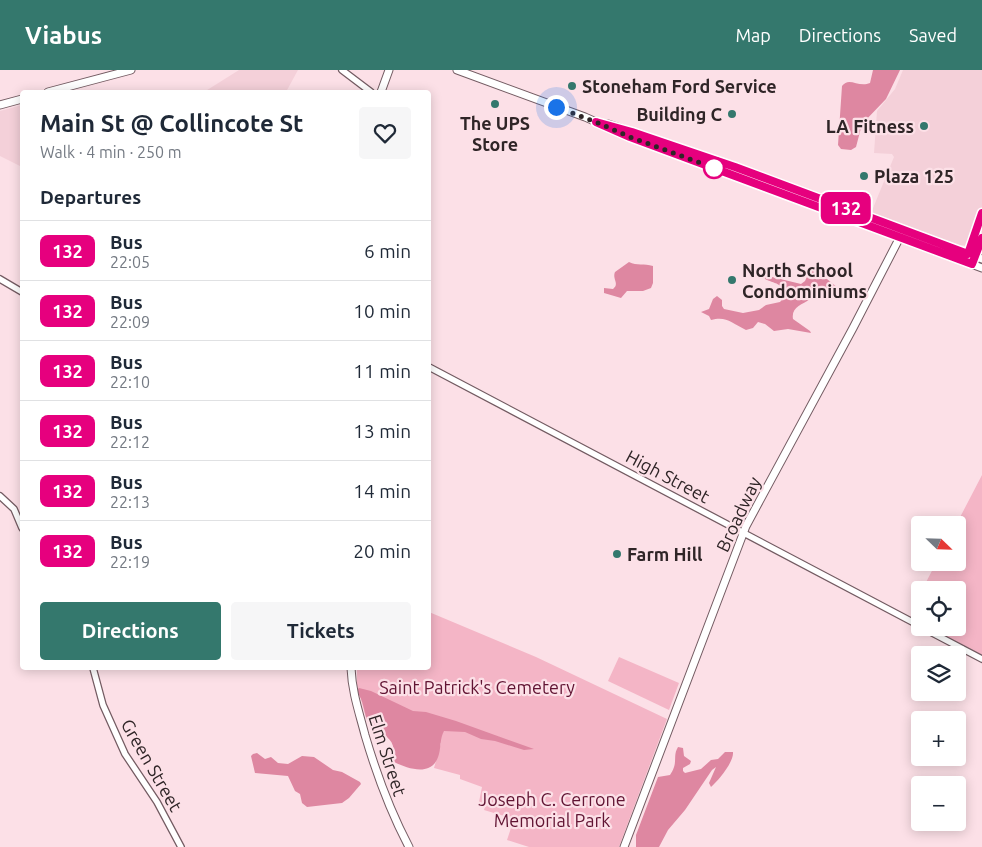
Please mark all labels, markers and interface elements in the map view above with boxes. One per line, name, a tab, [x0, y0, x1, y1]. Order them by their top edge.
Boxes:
text: Viabus	[25, 22, 102, 49]
text: Map	[735, 25, 771, 45]
text: Directions	[799, 25, 881, 45]
text: Saved	[909, 25, 957, 45]
place label: Stoneham Ford Service	[582, 76, 777, 96]
marker: Stoneham Ford Service	[566, 80, 578, 92]
your location	[544, 95, 569, 120]
marker: The UPS Store	[489, 98, 501, 110]
place label: Building C	[636, 104, 722, 124]
button: heart	[359, 107, 411, 159]
marker: Building C	[726, 108, 738, 120]
text: Main St @ Collincote St	[40, 110, 303, 137]
place label: The UPS Store	[460, 113, 530, 154]
place label: LA Fitness	[826, 116, 914, 136]
marker: LA Fitness	[918, 120, 930, 132]
text: Walk · 4 min · 250 m	[40, 143, 182, 161]
unlabelled marker	[703, 157, 725, 179]
place label: Plaza 125	[874, 166, 954, 186]
marker: Plaza 125	[858, 170, 870, 182]
text: Departures	[40, 186, 141, 208]
line badge: 132	[817, 192, 875, 224]
text: 132	[831, 198, 861, 218]
text: Bus	[110, 231, 143, 253]
text: 6 min	[364, 240, 411, 262]
text: 132	[52, 241, 83, 261]
text: 22:05	[110, 253, 150, 271]
place label: North School Condominiums	[742, 260, 867, 301]
marker: North School Condominiums	[726, 274, 738, 286]
text: Bus	[110, 291, 143, 313]
text: 10 min	[353, 300, 411, 322]
text: 132	[52, 301, 83, 321]
text: 22:09	[110, 313, 150, 331]
text: Bus	[110, 351, 143, 373]
text: 11 min	[353, 360, 411, 382]
text: 132	[52, 361, 83, 381]
text: 22:10	[110, 373, 150, 391]
text: Bus	[110, 411, 143, 433]
text: 13 min	[353, 420, 411, 442]
text: 132	[52, 421, 83, 441]
text: 22:12	[110, 433, 150, 451]
street label: High Street	[623, 446, 713, 506]
text: Bus	[110, 471, 143, 493]
street label: Broadway	[712, 473, 764, 555]
text: 14 min	[353, 480, 411, 502]
text: 132	[52, 481, 83, 501]
text: 22:13	[110, 493, 150, 511]
north arrow	[911, 516, 966, 571]
map controls	[911, 516, 966, 831]
text: Bus	[110, 531, 143, 553]
text: 20 min	[353, 540, 411, 562]
text: 132	[52, 541, 83, 561]
place label: Farm Hill	[627, 544, 703, 564]
marker: Farm Hill	[611, 548, 623, 560]
text: 22:19	[110, 553, 150, 571]
button: locate	[911, 581, 966, 636]
button: Directions	[40, 602, 221, 660]
button: Tickets	[231, 602, 411, 660]
button: layers	[911, 646, 966, 701]
park label: Saint Patrick's Cemetery	[379, 677, 575, 697]
button: +	[911, 711, 966, 766]
street label: Elm Street	[365, 712, 411, 798]
street label: Green Street	[118, 715, 186, 815]
button: −	[911, 776, 966, 831]
park label: Joseph C. Cerrone Memorial Park	[478, 789, 626, 830]

